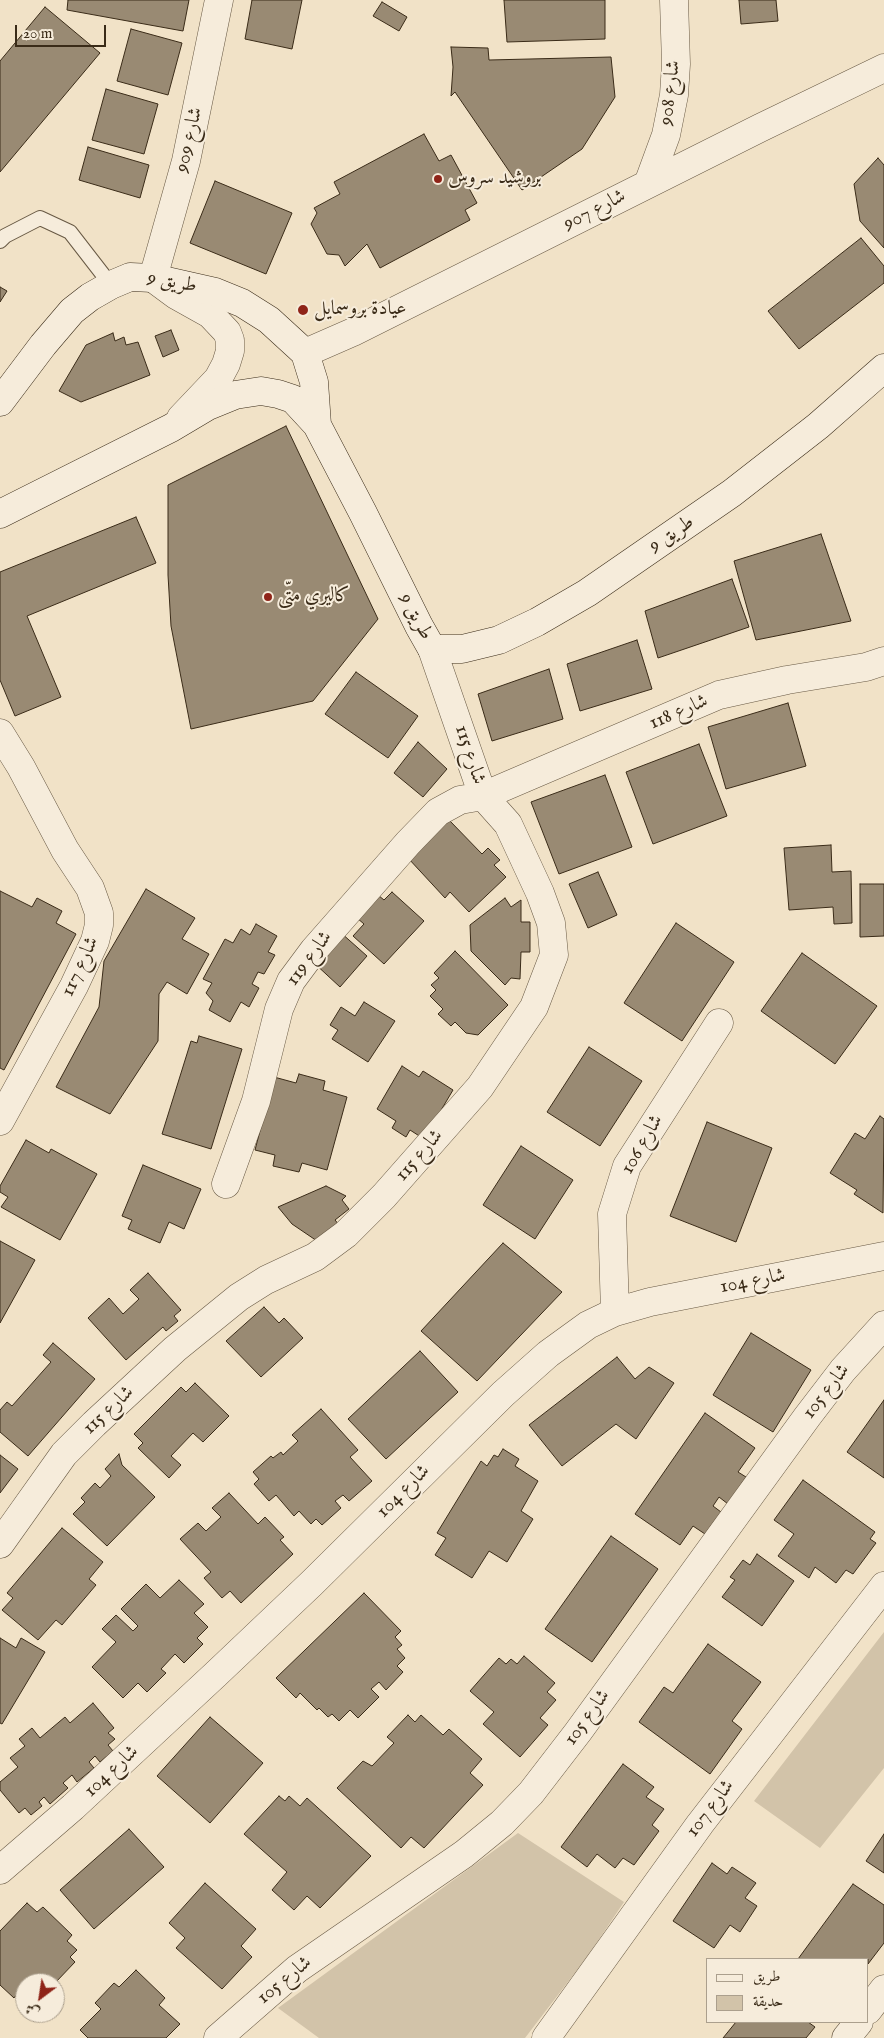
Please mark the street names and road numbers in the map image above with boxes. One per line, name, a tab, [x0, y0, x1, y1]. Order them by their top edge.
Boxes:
street label: شارع 908	[655, 59, 687, 127]
street label: شارع 909	[171, 105, 209, 175]
street label: شارع 907	[560, 185, 630, 237]
street label: 9 طريق	[145, 267, 199, 299]
street label: طريق 9	[645, 511, 699, 559]
street label: 9 طريق	[393, 589, 437, 645]
street label: شارع 118	[646, 690, 712, 736]
street label: شارع 115	[448, 722, 490, 788]
street label: شارع 119	[282, 927, 338, 991]
street label: شارع 117	[57, 933, 105, 1001]
street label: شارع 106	[616, 1111, 670, 1179]
street label: شارع 115	[391, 1125, 449, 1187]
street label: شارع 104	[718, 1264, 788, 1300]
street label: شارع 105	[798, 1360, 856, 1424]
street label: شارع 115	[78, 1381, 140, 1441]
street label: شارع 104	[372, 1460, 436, 1524]
street label: شارع 105	[560, 1685, 616, 1751]
street label: شارع 104	[80, 1741, 144, 1803]
street label: شارع 107	[682, 1776, 740, 1842]
street label: شارع 105	[253, 1952, 317, 2010]

